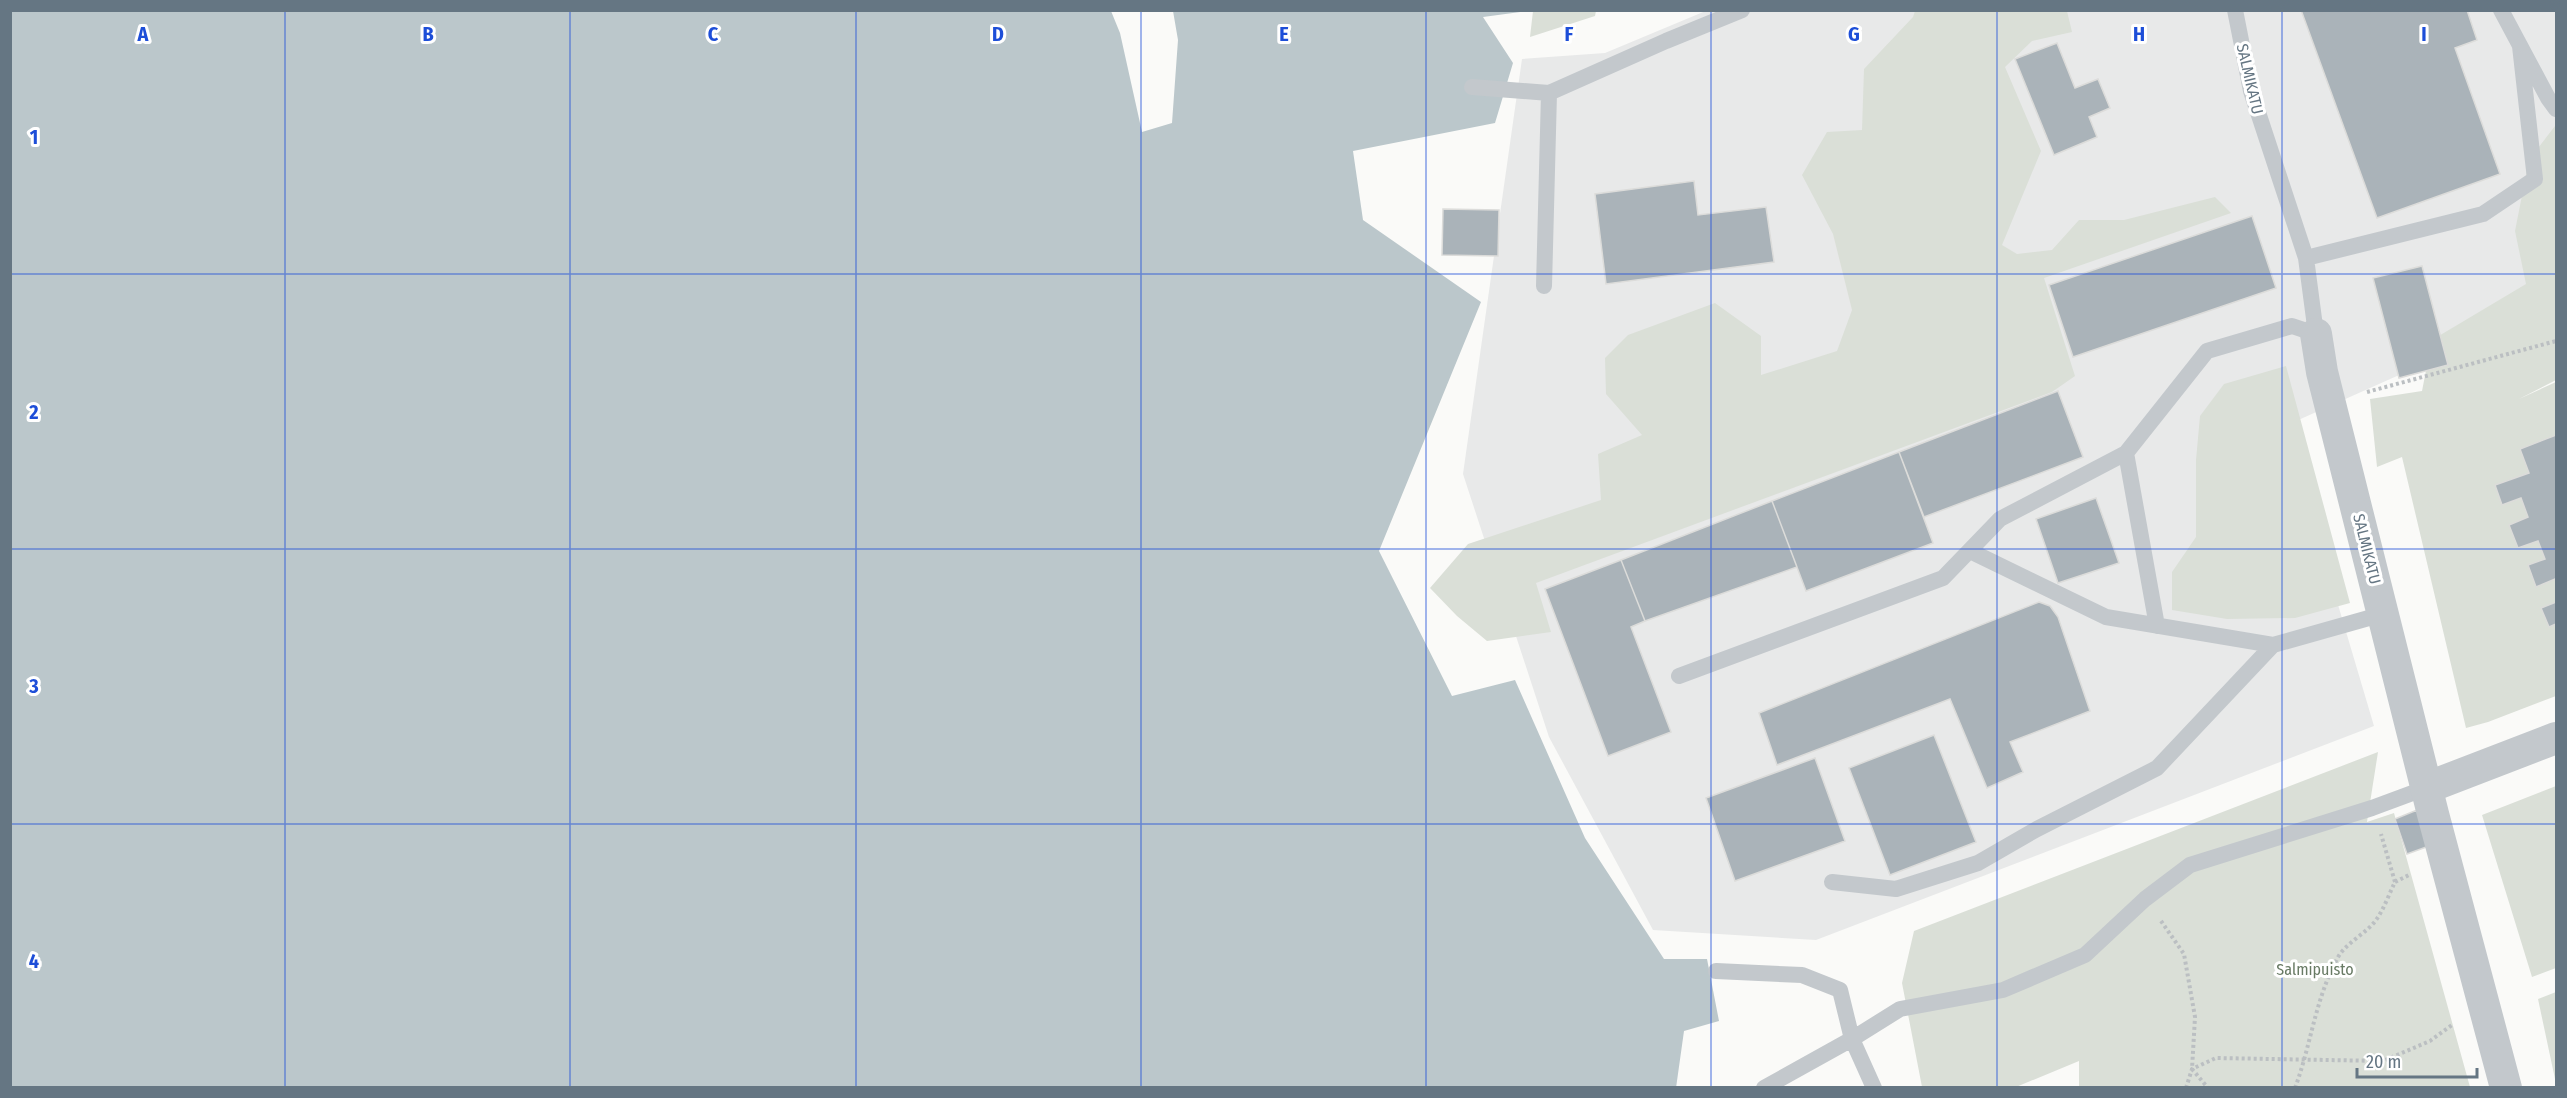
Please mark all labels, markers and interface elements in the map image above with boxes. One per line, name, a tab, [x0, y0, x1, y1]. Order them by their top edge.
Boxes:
text: A	[137, 22, 150, 46]
text: B	[422, 22, 434, 46]
text: C	[708, 22, 719, 46]
text: D	[992, 22, 1004, 46]
text: E	[1279, 22, 1289, 46]
text: F	[1565, 22, 1574, 46]
text: G	[1848, 22, 1860, 46]
text: H	[2133, 22, 2145, 46]
text: I	[2421, 22, 2427, 46]
street label: SALMIKATU	[2233, 42, 2267, 116]
text: 1	[30, 125, 38, 149]
text: 2	[28, 400, 39, 424]
street label: SALMIKATU	[2349, 512, 2385, 586]
text: 3	[28, 674, 39, 698]
text: 4	[29, 949, 39, 973]
park label: Salmipuisto	[2276, 960, 2354, 979]
scale bar	[2357, 1041, 2477, 1079]
text: 20 m	[2366, 1051, 2401, 1073]

